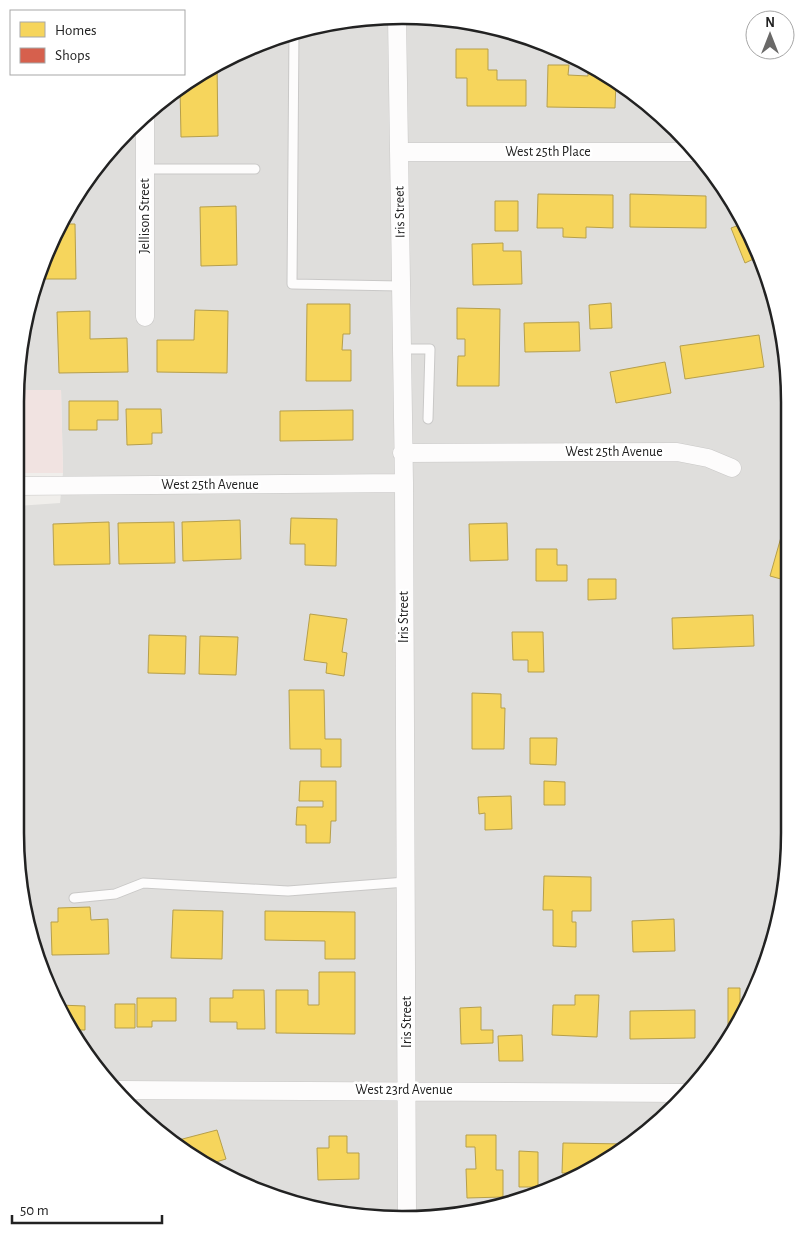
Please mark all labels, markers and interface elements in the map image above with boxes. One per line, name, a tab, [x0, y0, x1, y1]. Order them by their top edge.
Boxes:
legend	[10, 10, 185, 75]
north arrow	[745, 10, 795, 60]
text: N	[765, 16, 775, 30]
text: Homes	[55, 23, 97, 38]
text: Shops	[55, 48, 90, 63]
street label: West 25th Place	[505, 145, 591, 159]
street label: Jellison Street	[138, 178, 152, 254]
street label: Iris Street	[393, 185, 407, 238]
street label: West 25th Avenue	[565, 445, 663, 459]
street label: West 25th Avenue	[161, 478, 259, 492]
street label: Iris Street	[397, 590, 411, 643]
street label: Iris Street	[400, 995, 414, 1048]
street label: West 23rd Avenue	[355, 1083, 453, 1097]
scale bar	[12, 1192, 162, 1224]
text: 50 m	[20, 1203, 49, 1218]

